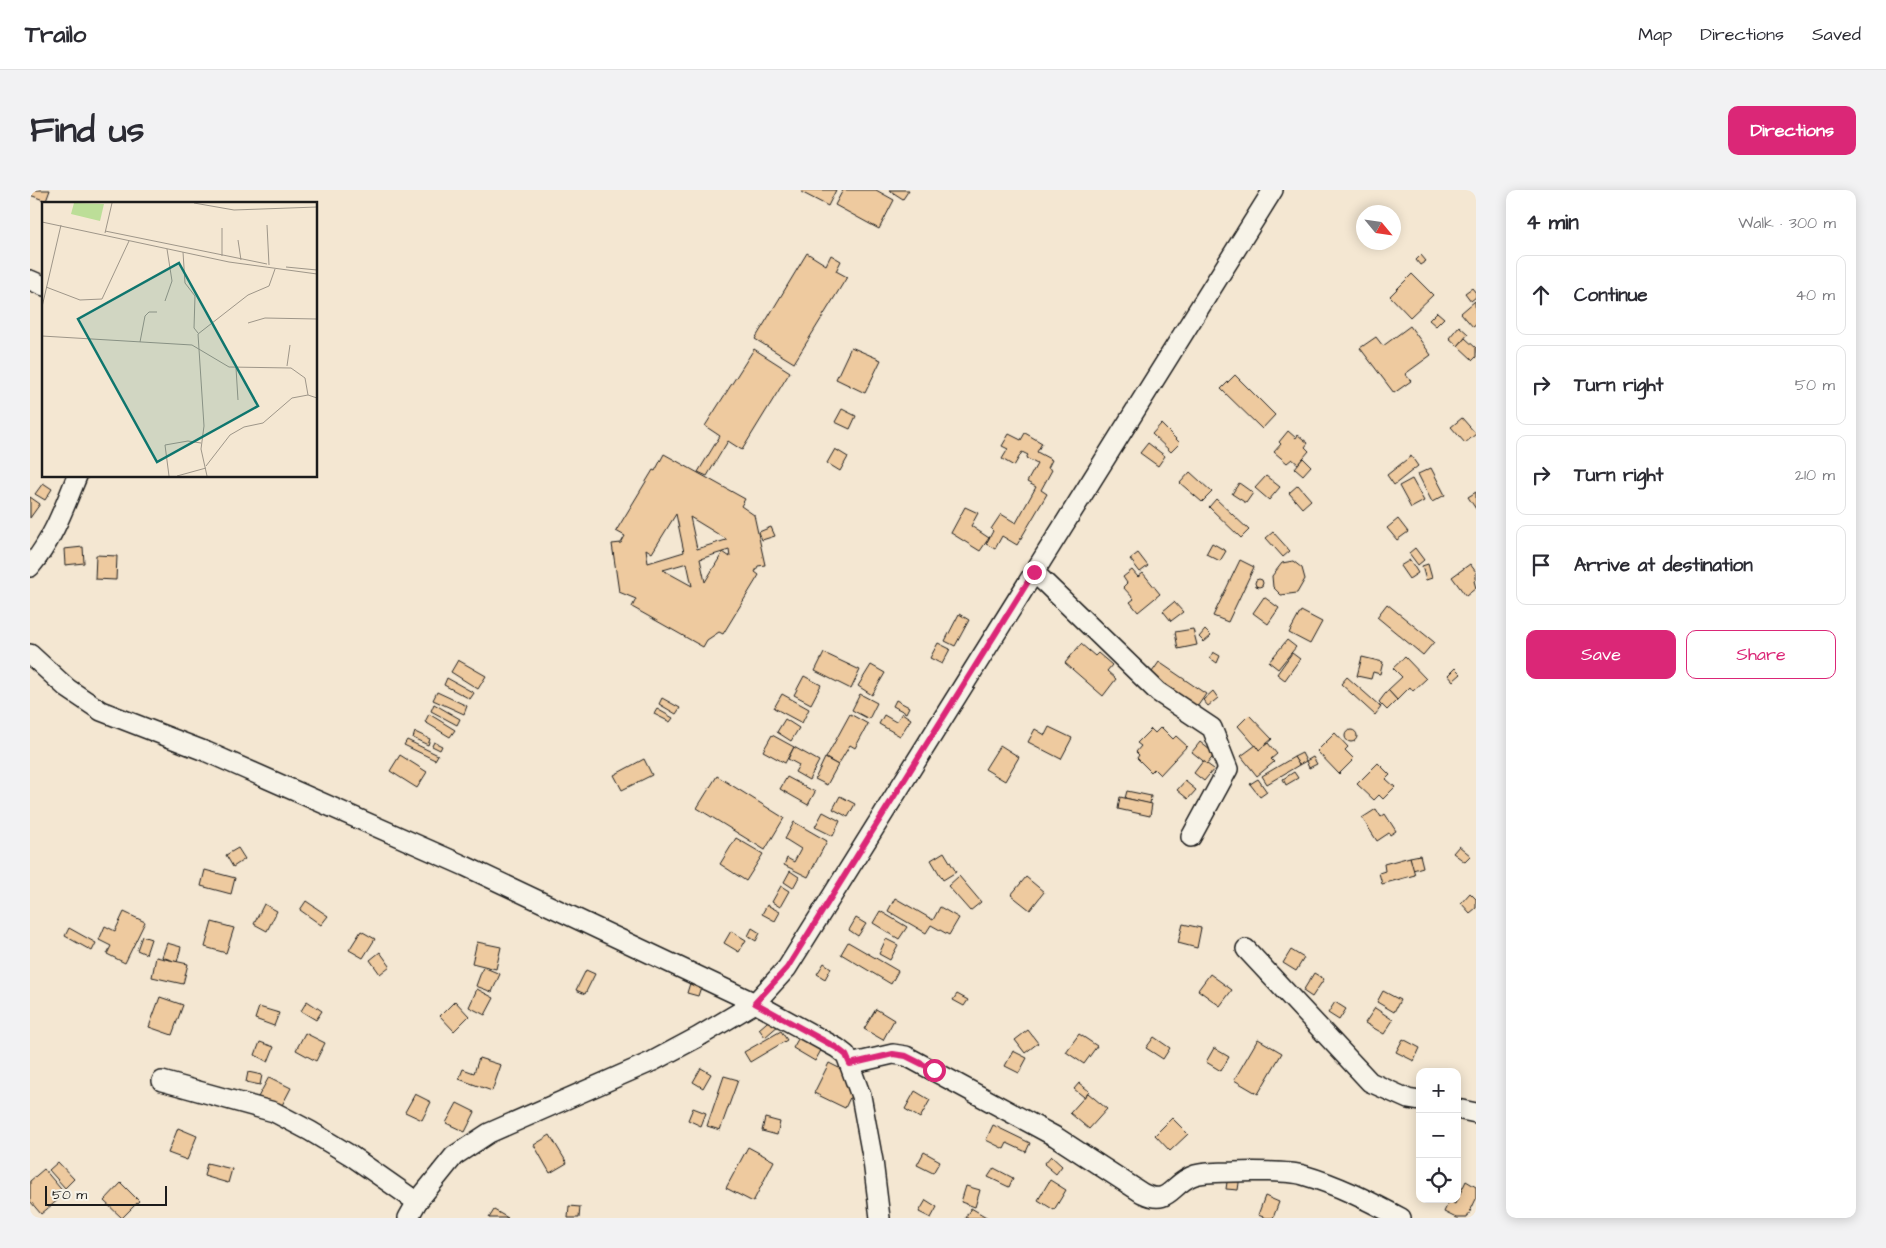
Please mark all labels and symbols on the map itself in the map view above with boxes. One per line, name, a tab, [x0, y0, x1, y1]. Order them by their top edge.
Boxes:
inset map	[42, 202, 318, 478]
north arrow	[1356, 205, 1401, 250]
route end	[1023, 561, 1046, 584]
route start	[923, 1059, 946, 1082]
scale bar	[45, 1183, 168, 1206]

